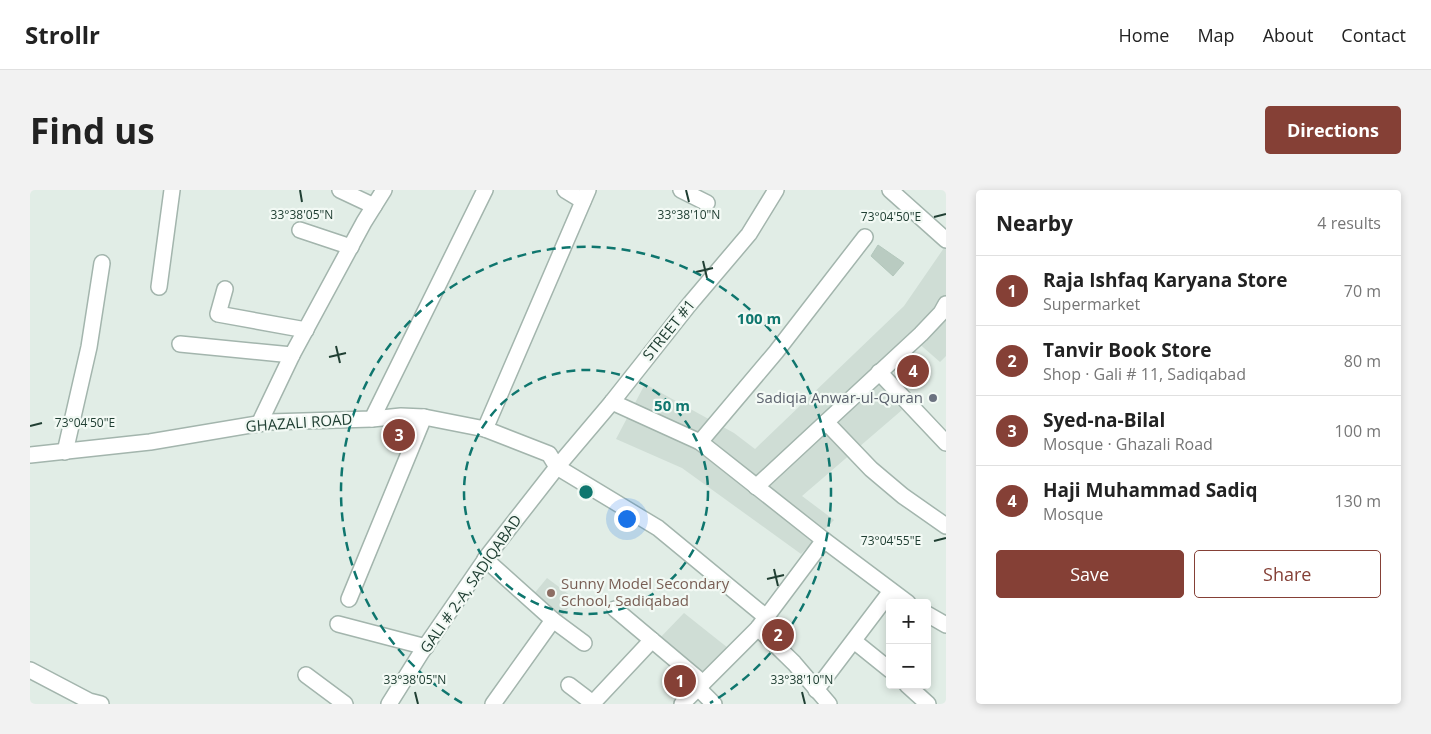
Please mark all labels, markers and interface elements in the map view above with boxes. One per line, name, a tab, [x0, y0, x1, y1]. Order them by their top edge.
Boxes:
text: Strollr	[25, 18, 100, 51]
text: Home	[1119, 23, 1169, 47]
text: Map	[1197, 23, 1235, 47]
text: About	[1263, 23, 1313, 47]
text: Contact	[1341, 23, 1406, 47]
button: Directions	[1265, 106, 1401, 154]
text: Find us	[30, 107, 155, 154]
text: 33°38'05"N	[271, 206, 333, 223]
text: 33°38'10"N	[658, 206, 720, 223]
text: 73°04'50"E	[861, 208, 921, 225]
text: Nearby	[996, 209, 1073, 237]
text: 4 results	[1317, 212, 1381, 234]
text: Raja Ishfaq Karyana Store	[1043, 267, 1287, 293]
text: 1	[1007, 280, 1017, 302]
text: 70 m	[1344, 280, 1381, 302]
text: Supermarket	[1043, 293, 1140, 315]
street label: STREET #1	[638, 295, 699, 364]
text: 100 m	[737, 308, 781, 328]
text: Tanvir Book Store	[1043, 337, 1211, 363]
text: 2	[1007, 350, 1017, 372]
text: 80 m	[1344, 350, 1381, 372]
pin: 4	[897, 352, 929, 390]
text: Shop · Gali # 11, Sadiqabad	[1043, 363, 1246, 385]
place label: Sadiqia Anwar-ul-Quran	[756, 387, 923, 407]
marker: Sadiqia Anwar-ul-Quran	[927, 392, 939, 404]
text: 50 m	[654, 395, 690, 415]
text: Syed-na-Bilal	[1043, 407, 1165, 433]
street label: GHAZALI ROAD	[245, 408, 353, 436]
text: 73°04'50"E	[55, 414, 115, 431]
pin: 3	[383, 416, 415, 454]
text: 3	[1007, 420, 1017, 442]
text: 100 m	[1335, 420, 1381, 442]
text: Mosque · Ghazali Road	[1043, 433, 1213, 455]
text: Haji Muhammad Sadiq	[1043, 477, 1257, 503]
centre of rings	[577, 483, 595, 501]
text: 4	[1007, 490, 1017, 512]
text: 130 m	[1335, 490, 1381, 512]
text: Mosque	[1043, 503, 1103, 525]
your location	[614, 506, 640, 532]
street label: GALI # 2-A, SADIQABAD	[415, 510, 526, 657]
text: 73°04'55"E	[861, 532, 921, 549]
button: Save	[996, 550, 1184, 598]
button: Share	[1194, 550, 1381, 598]
place label: Sunny Model Secondary School, Sadiqabad	[561, 573, 730, 610]
marker: Sunny Model Secondary School, Sadiqabad	[545, 587, 557, 599]
map controls	[886, 599, 931, 689]
button: +	[886, 599, 931, 644]
pin: 2	[762, 616, 794, 654]
button: −	[886, 644, 931, 689]
pin: 1	[664, 662, 696, 700]
text: 33°38'05"N	[384, 671, 446, 688]
text: 33°38'10"N	[771, 671, 833, 688]

